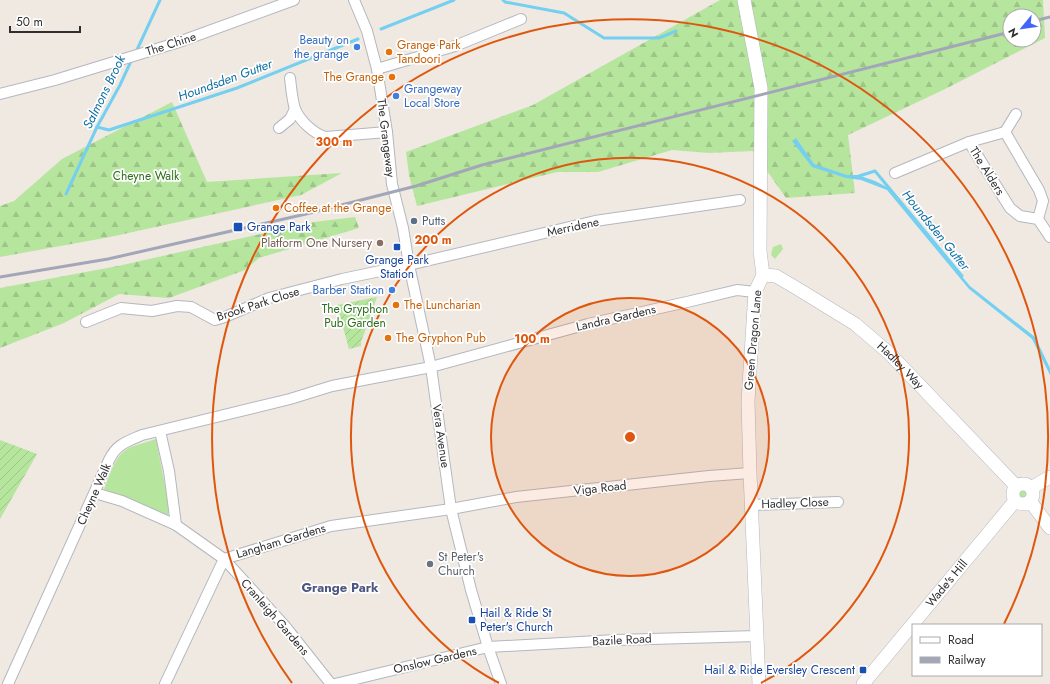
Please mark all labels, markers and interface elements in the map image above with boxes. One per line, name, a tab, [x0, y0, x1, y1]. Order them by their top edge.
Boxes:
scale bar	[10, 8, 80, 34]
north arrow	[1002, 8, 1042, 48]
text: 50 m	[16, 13, 43, 31]
text: N	[1004, 25, 1022, 41]
street label: The Chine	[144, 27, 198, 61]
place label: Beauty on the grange	[294, 31, 349, 63]
place label: Grange Park Tandoori	[397, 36, 461, 68]
marker: Beauty on the grange	[352, 42, 362, 52]
marker: Grange Park Tandoori	[384, 47, 394, 57]
water label: Salmons Brook	[78, 52, 130, 132]
water label: Houndsden Gutter	[175, 54, 275, 106]
place label: The Grange	[324, 68, 384, 86]
marker: The Grange	[387, 72, 397, 82]
place label: Grangeway Local Store	[404, 80, 462, 112]
marker: Grangeway Local Store	[391, 91, 401, 101]
street label: The Grangeway	[372, 98, 400, 179]
text: 300 m	[316, 133, 353, 151]
street label: The Alders	[965, 143, 1009, 199]
park label: Cheyne Walk	[113, 167, 180, 185]
water label: Houndsden Gutter	[897, 186, 975, 275]
place label: Coffee at the Grange	[284, 199, 391, 217]
marker: Coffee at the Grange	[271, 203, 281, 213]
place label: Putts	[422, 212, 445, 230]
street label: Merridene	[545, 213, 601, 241]
marker: Putts	[409, 216, 419, 226]
place label: Grange Park	[247, 218, 311, 236]
marker: Grange Park	[232, 221, 244, 233]
text: 200 m	[414, 231, 452, 249]
place label: Platform One Nursery	[261, 234, 373, 252]
marker: Platform One Nursery	[375, 238, 385, 248]
marker: Grange Park Station	[392, 242, 402, 252]
place label: Grange Park Station	[365, 251, 429, 283]
place label: Barber Station	[313, 281, 384, 299]
street label: Brook Park Close	[214, 282, 302, 326]
marker: Barber Station	[387, 285, 397, 295]
street label: Green Dragon Lane	[740, 289, 766, 391]
place label: The Luncharian	[404, 296, 481, 314]
park label: The Gryphon Pub Garden	[322, 300, 388, 332]
marker: The Luncharian	[391, 300, 401, 310]
street label: Landra Gardens	[574, 300, 658, 336]
place label: The Gryphon Pub	[396, 329, 486, 347]
text: 100 m	[514, 330, 550, 348]
marker: The Gryphon Pub	[383, 333, 393, 343]
street label: Hadley Way	[873, 337, 929, 394]
street label: Vera Avenue	[428, 403, 454, 469]
centre of rings	[623, 430, 637, 444]
street label: Cheyne Walk	[72, 459, 116, 528]
street label: Viga Road	[573, 476, 627, 500]
street label: Hadley Close	[761, 493, 829, 513]
street label: Langham Gardens	[234, 519, 328, 563]
place label: St Peter's Church	[438, 548, 484, 580]
street label: Wade's Hill	[922, 556, 972, 611]
marker: St Peter's Church	[425, 559, 435, 569]
street label: Cranleigh Gardens	[237, 575, 314, 659]
district label: Grange Park	[301, 578, 379, 597]
place label: Hail & Ride St Peter's Church	[480, 604, 553, 636]
marker: Hail & Ride St Peter's Church	[467, 615, 477, 625]
legend	[912, 624, 1042, 676]
street label: Bazile Road	[592, 629, 652, 651]
text: Road	[948, 631, 974, 649]
street label: Onslow Gardens	[392, 642, 479, 678]
text: Railway	[948, 651, 986, 669]
place label: Hail & Ride Eversley Crescent	[704, 661, 855, 679]
marker: Hail & Ride Eversley Crescent	[858, 665, 868, 675]

